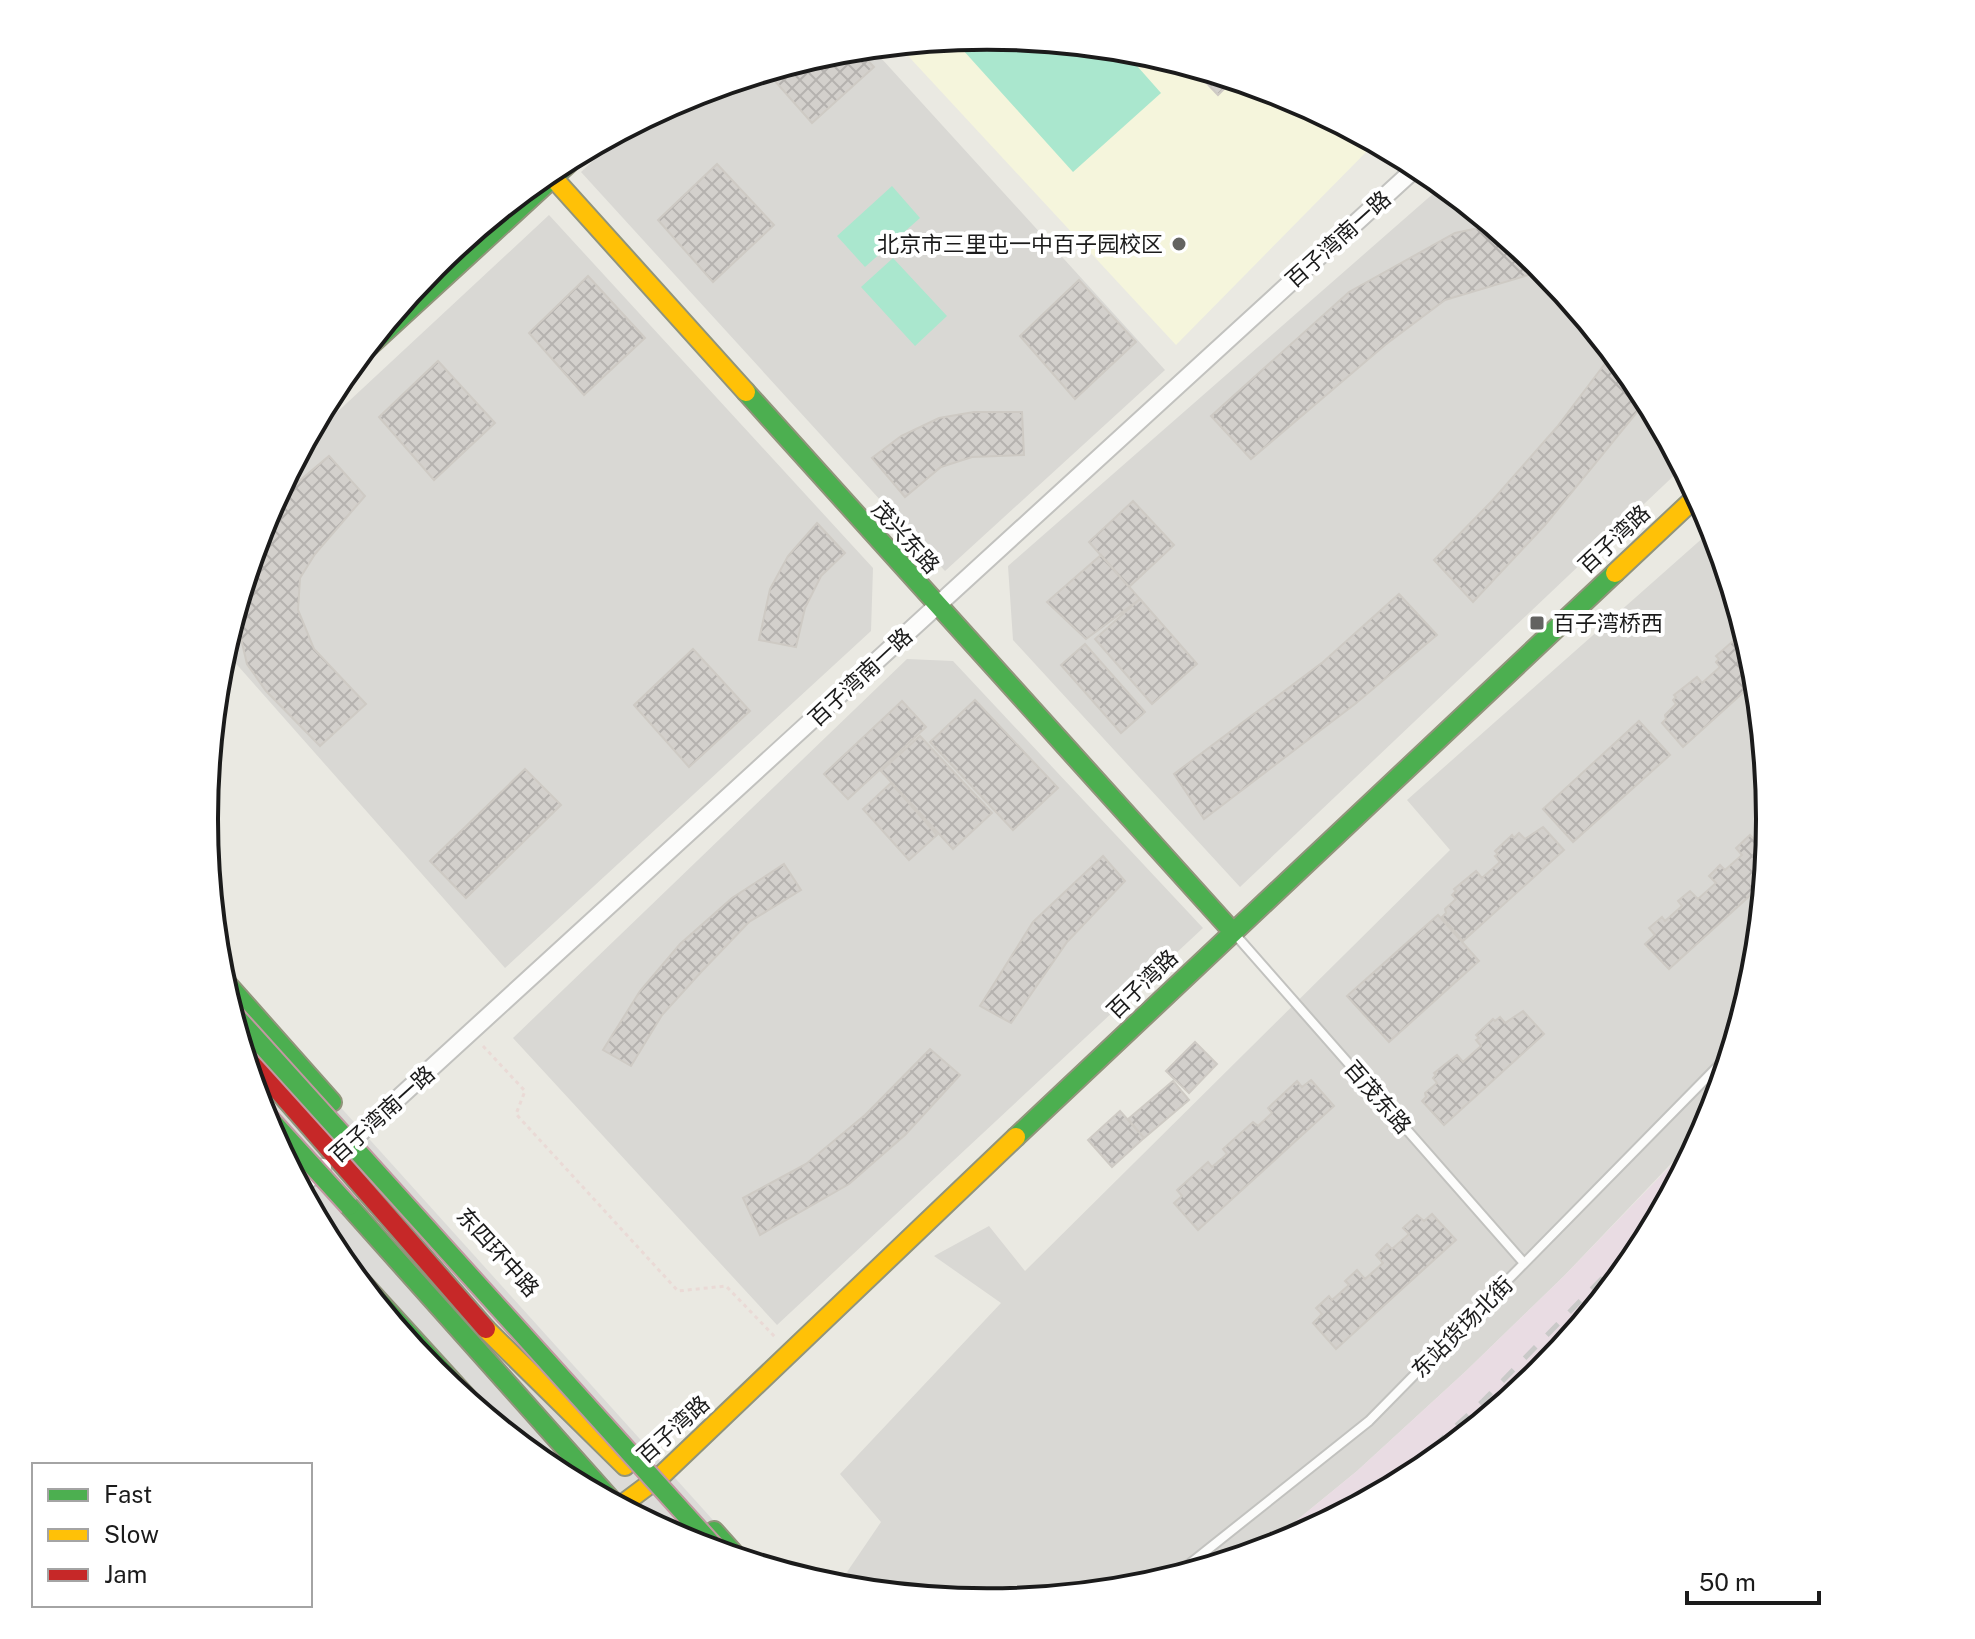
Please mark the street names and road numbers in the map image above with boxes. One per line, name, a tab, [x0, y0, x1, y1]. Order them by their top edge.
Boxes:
street label: 百子湾南一路	[1280, 185, 1396, 293]
street label: 茂兴东路	[867, 496, 945, 578]
street label: 百子湾路	[1573, 499, 1655, 579]
street label: 百子湾南一路	[803, 622, 917, 732]
street label: 百子湾路	[1101, 944, 1183, 1024]
street label: 百茂东路	[1339, 1055, 1417, 1139]
street label: 百子湾南一路	[324, 1060, 440, 1168]
street label: 东四环中路	[452, 1202, 544, 1302]
street label: 东站货场北街	[1406, 1271, 1518, 1383]
street label: 百子湾路	[632, 1390, 714, 1468]

